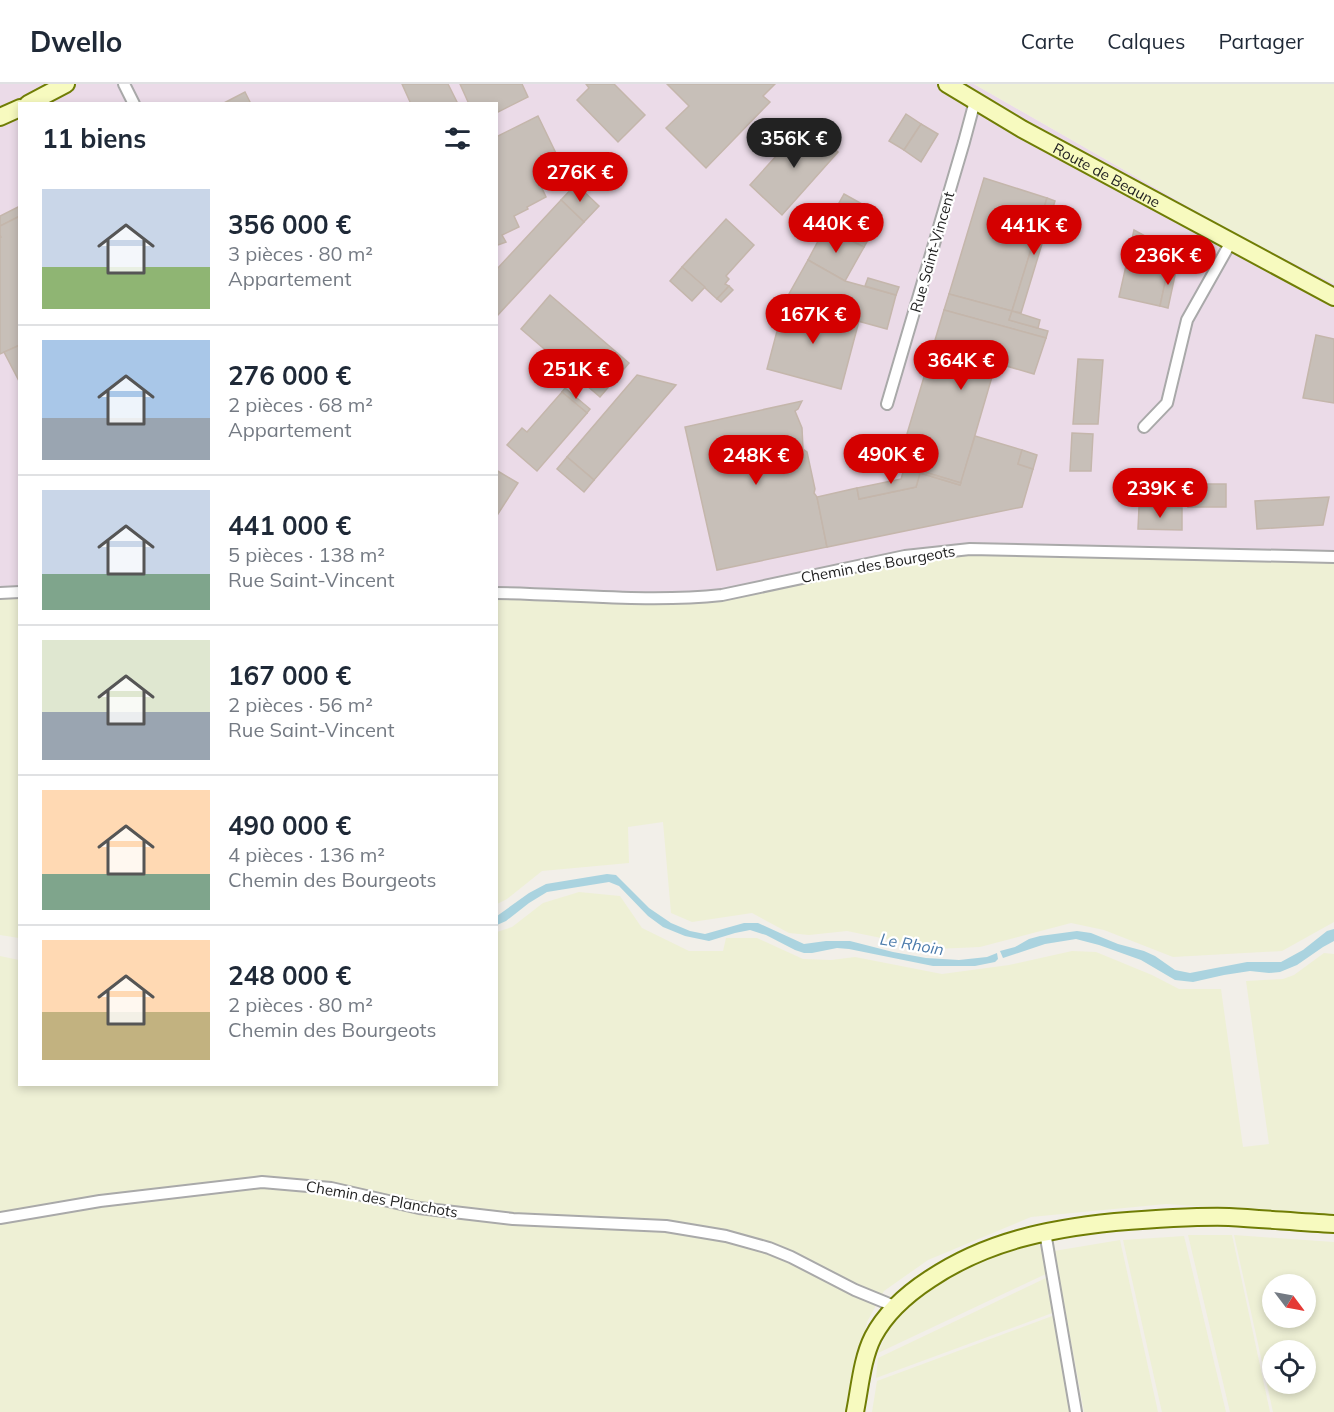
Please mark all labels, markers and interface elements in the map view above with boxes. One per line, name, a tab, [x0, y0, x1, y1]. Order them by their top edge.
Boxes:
text: Dwello	[30, 24, 122, 59]
text: Carte	[1021, 28, 1074, 54]
text: Calques	[1107, 28, 1185, 54]
text: Partager	[1218, 28, 1304, 54]
pin: 356K €	[745, 118, 843, 169]
text: 11 biens	[42, 122, 146, 155]
icon: filters	[441, 122, 474, 155]
text: 356K €	[761, 125, 827, 150]
street label: Route de Beaune	[1050, 138, 1164, 211]
pin: 276K €	[531, 152, 629, 203]
text: 276K €	[547, 159, 613, 184]
street label: Rue Saint-Vincent	[906, 189, 958, 315]
pin: 440K €	[787, 203, 885, 254]
pin: 441K €	[985, 205, 1083, 256]
text: 356 000 €	[228, 208, 351, 241]
text: 440K €	[803, 210, 869, 235]
text: 441K €	[1001, 212, 1067, 237]
icon: home	[90, 213, 162, 285]
pin: 236K €	[1119, 235, 1217, 286]
text: 3 pièces · 80 m²	[228, 241, 373, 266]
text: 236K €	[1135, 242, 1201, 267]
text: Appartement	[228, 266, 351, 291]
pin: 167K €	[764, 294, 862, 345]
text: 167K €	[780, 301, 846, 326]
pin: 364K €	[912, 340, 1010, 391]
text: 364K €	[928, 347, 994, 372]
pin: 251K €	[527, 349, 625, 400]
text: 251K €	[543, 356, 609, 381]
text: 276 000 €	[228, 359, 351, 392]
icon: home	[90, 364, 162, 436]
text: 2 pièces · 68 m²	[228, 392, 373, 417]
text: Appartement	[228, 417, 351, 442]
pin: 490K €	[842, 434, 940, 485]
pin: 248K €	[707, 435, 805, 486]
text: 490K €	[858, 441, 924, 466]
text: 248K €	[723, 442, 789, 467]
pin: 239K €	[1111, 468, 1209, 519]
text: 239K €	[1127, 475, 1193, 500]
text: 441 000 €	[228, 509, 351, 542]
icon: home	[90, 514, 162, 586]
street label: Chemin des Bourgeots	[799, 541, 957, 587]
text: 5 pièces · 138 m²	[228, 542, 385, 567]
text: Rue Saint-Vincent	[228, 567, 395, 592]
text: 167 000 €	[228, 659, 351, 692]
icon: home	[90, 664, 162, 736]
text: 2 pièces · 56 m²	[228, 692, 373, 717]
text: Rue Saint-Vincent	[228, 717, 395, 742]
text: 490 000 €	[228, 809, 351, 842]
icon: home	[90, 814, 162, 886]
text: 4 pièces · 136 m²	[228, 842, 385, 867]
text: Chemin des Bourgeots	[228, 867, 436, 892]
water label: Le Rhoin	[879, 929, 945, 959]
text: 248 000 €	[228, 959, 351, 992]
icon: home	[90, 964, 162, 1036]
text: 2 pièces · 80 m²	[228, 992, 373, 1017]
text: Chemin des Bourgeots	[228, 1017, 436, 1042]
street label: Chemin des Planchots	[305, 1176, 459, 1222]
north arrow	[1262, 1274, 1316, 1328]
map controls	[1262, 1274, 1316, 1394]
button: locate	[1262, 1340, 1316, 1394]

